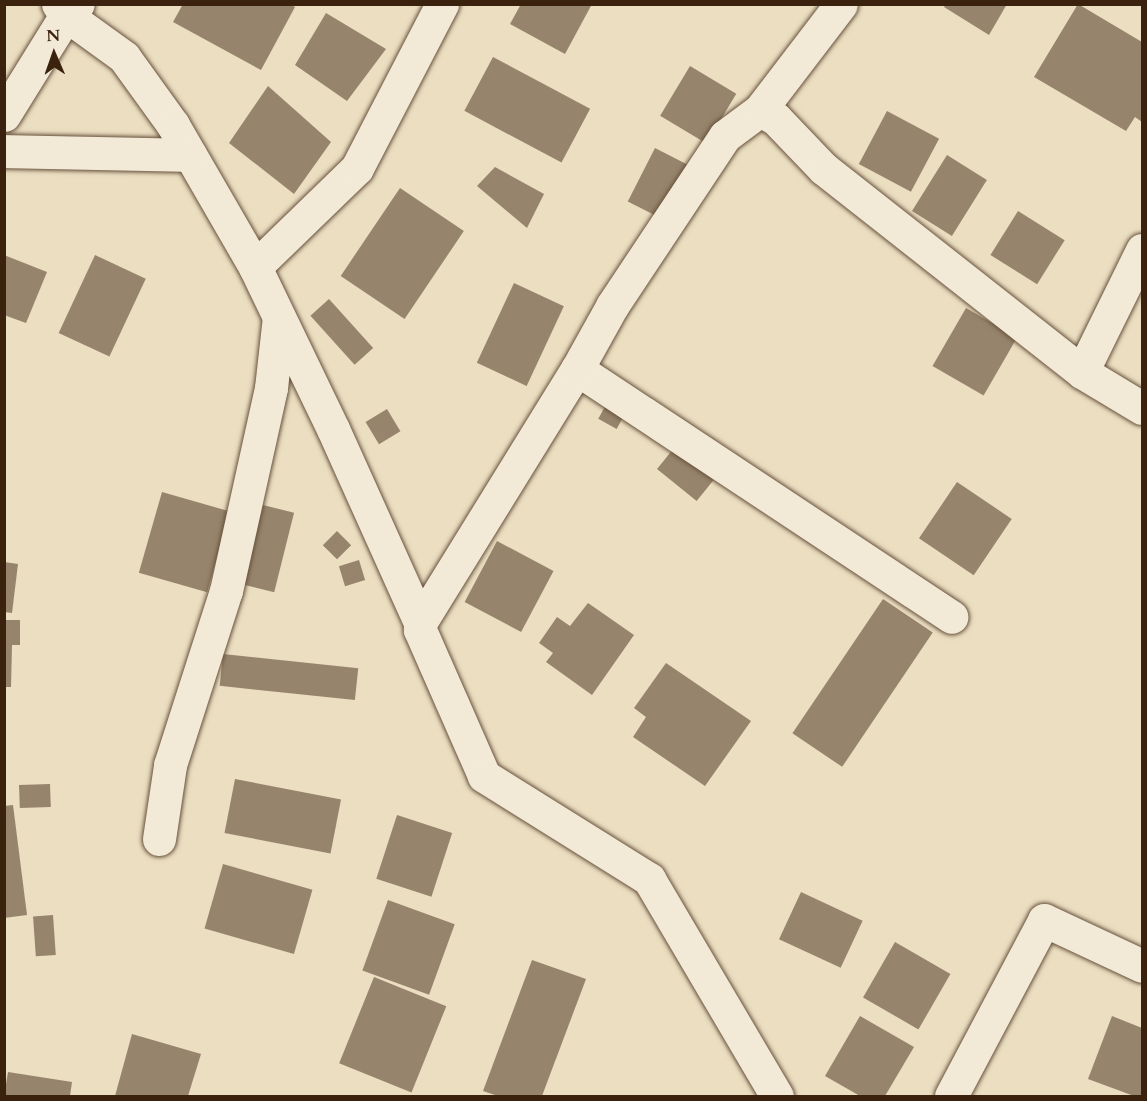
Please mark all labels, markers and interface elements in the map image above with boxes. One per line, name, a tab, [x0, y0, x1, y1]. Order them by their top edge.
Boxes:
north arrow	[24, 24, 84, 84]
text: N	[46, 25, 61, 47]

